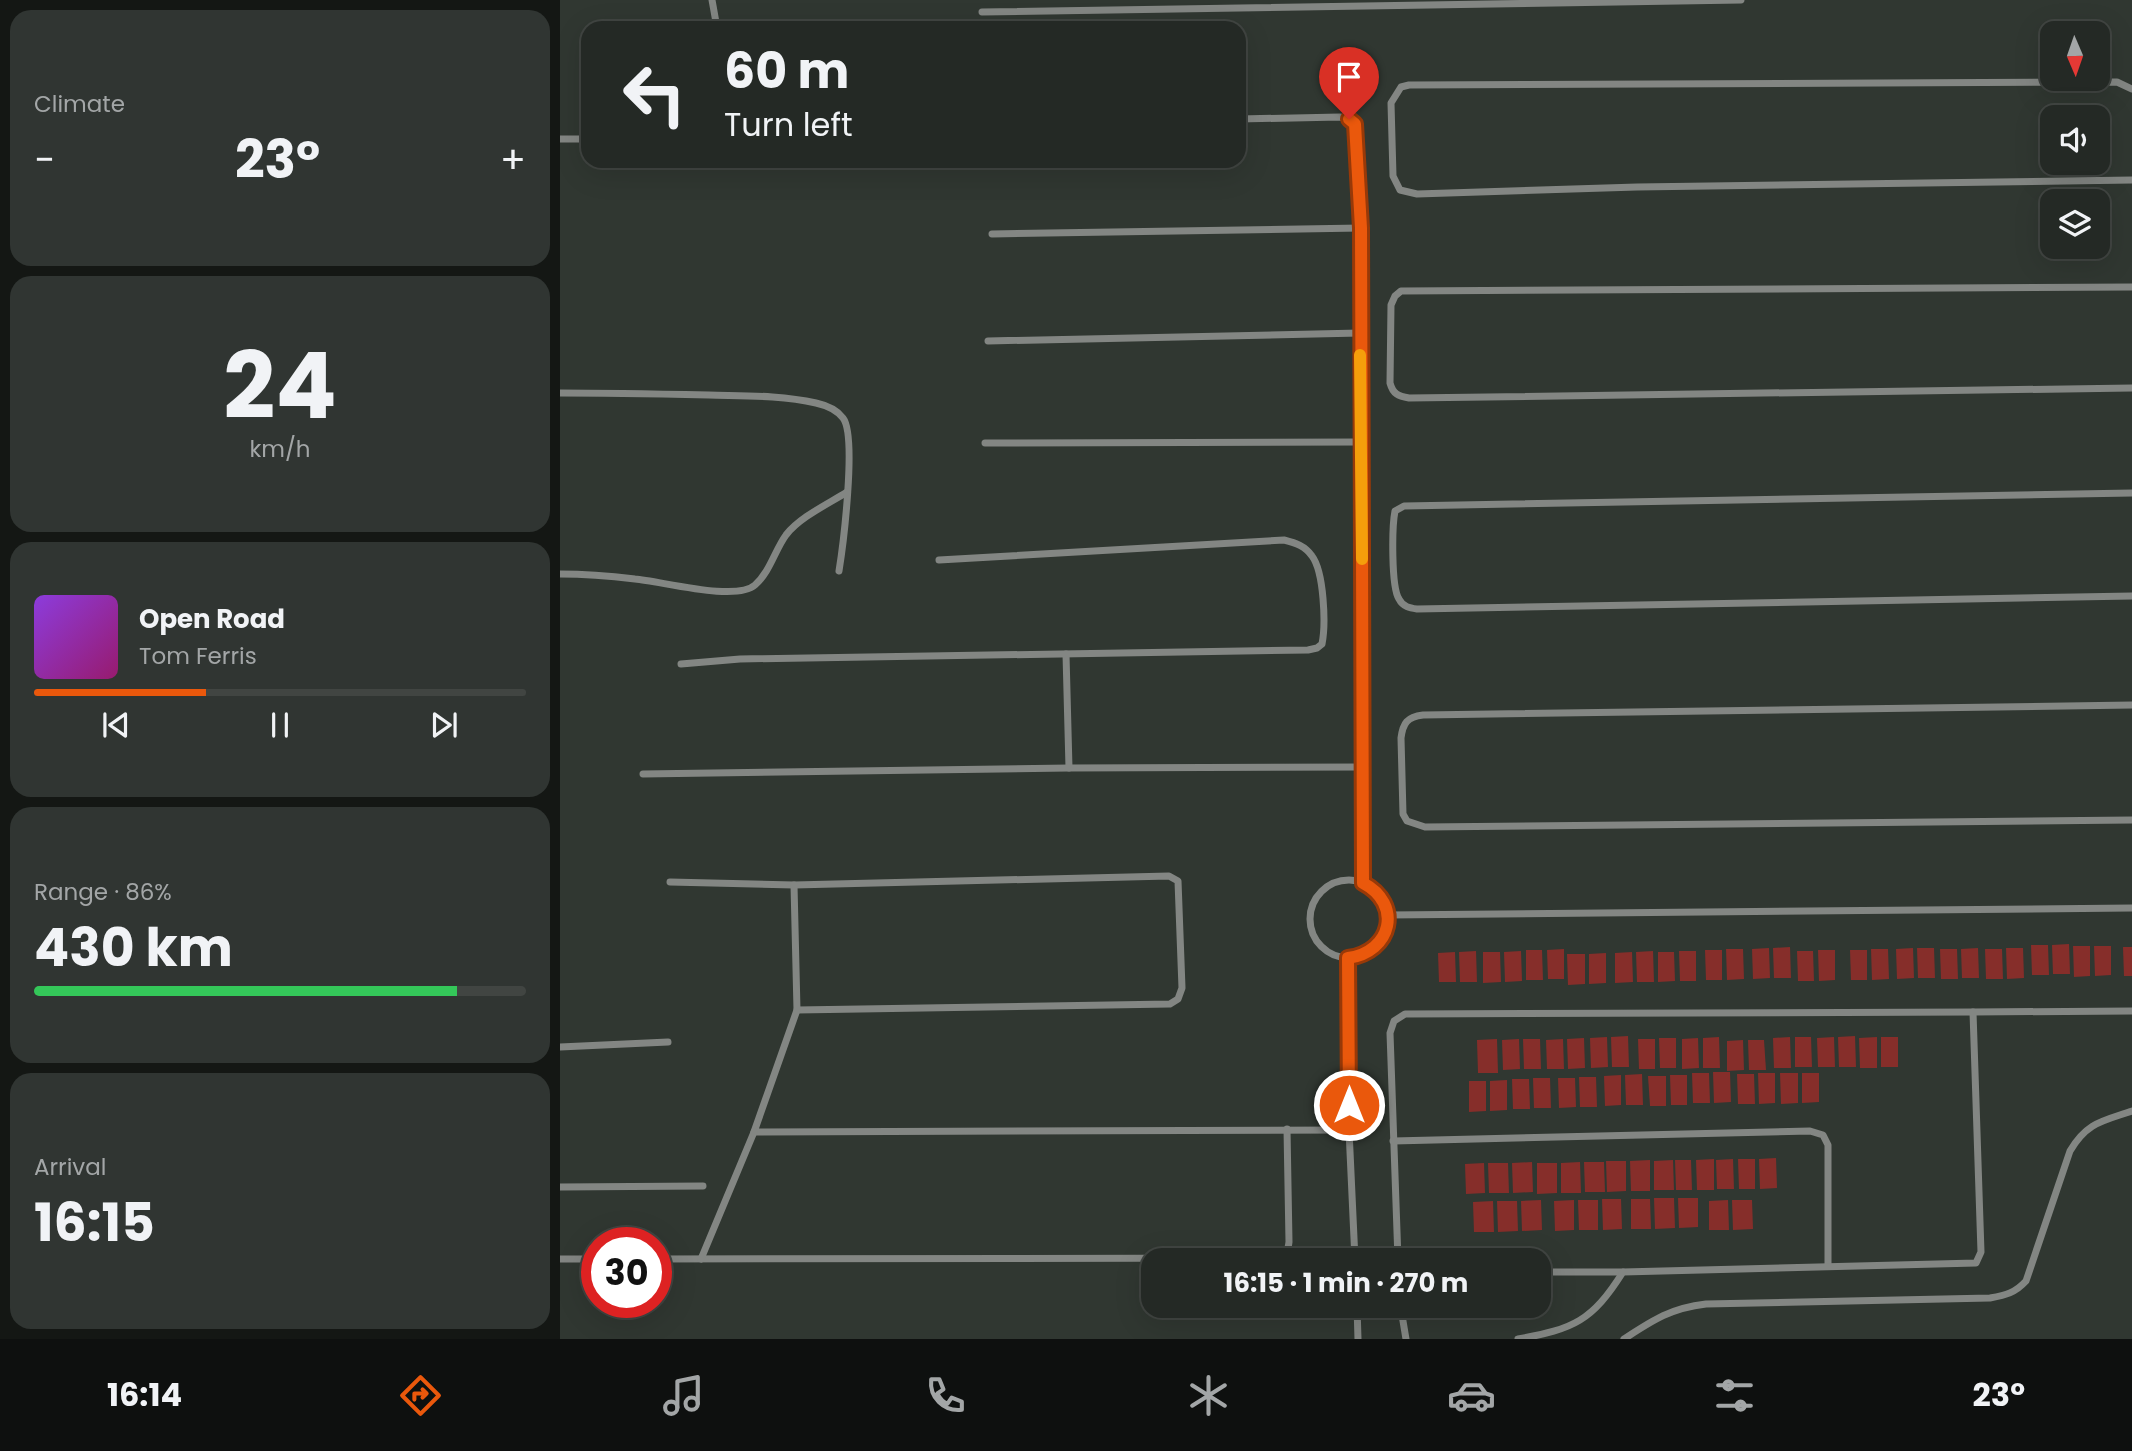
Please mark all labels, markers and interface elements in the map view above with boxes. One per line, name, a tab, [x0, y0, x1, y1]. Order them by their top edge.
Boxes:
north arrow	[2040, 21, 2110, 91]
map controls	[2040, 21, 2110, 259]
text: 60 m	[724, 37, 849, 105]
pin	[1319, 47, 1379, 119]
icon: left	[609, 49, 700, 140]
icon: arrive	[1330, 58, 1368, 96]
text: Climate	[34, 88, 125, 120]
text: Turn left	[724, 102, 853, 147]
button: sound	[2040, 105, 2110, 175]
text: 23°	[235, 123, 320, 196]
text: −	[34, 133, 55, 186]
text: +	[500, 133, 526, 186]
button: layers	[2040, 189, 2110, 259]
text: 24	[223, 322, 337, 450]
text: km/h	[249, 433, 311, 465]
text: Open Road	[139, 601, 285, 637]
text: Tom Ferris	[139, 640, 257, 672]
icon: previous	[97, 706, 135, 744]
icon: pause	[261, 706, 299, 744]
icon: next	[425, 706, 463, 744]
text: Range · 86%	[34, 876, 172, 908]
text: 430 km	[34, 911, 233, 984]
position arrow	[1312, 1068, 1386, 1142]
text: Arrival	[34, 1151, 106, 1183]
text: 16:15	[34, 1186, 155, 1259]
speed limit sign: 30	[581, 1227, 672, 1318]
text: 16:15 · 1 min · 270 m	[1224, 1265, 1468, 1301]
icon: directions	[396, 1371, 445, 1420]
icon: music	[659, 1371, 708, 1420]
icon: phone	[921, 1371, 970, 1420]
icon: climate	[1184, 1371, 1233, 1420]
icon: car	[1447, 1371, 1496, 1420]
icon: filters	[1710, 1371, 1759, 1420]
text: 16:14	[107, 1372, 182, 1417]
text: 23°	[1973, 1372, 2025, 1417]

